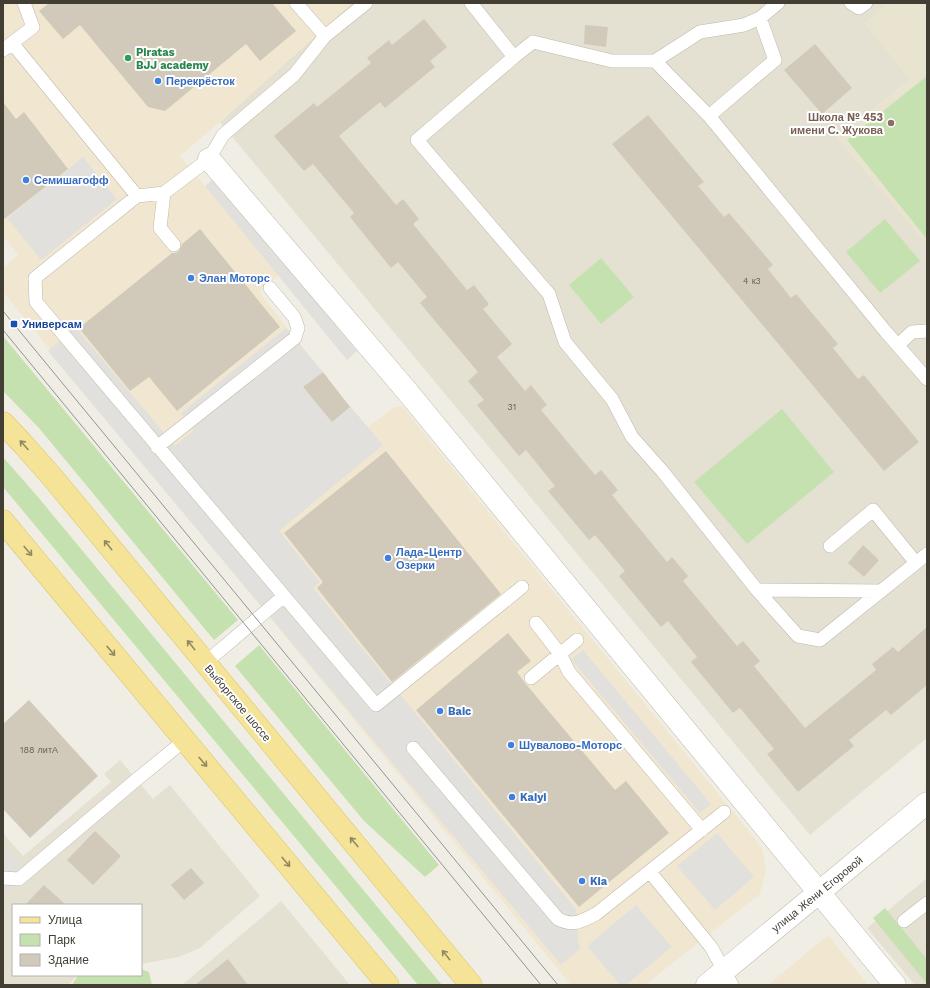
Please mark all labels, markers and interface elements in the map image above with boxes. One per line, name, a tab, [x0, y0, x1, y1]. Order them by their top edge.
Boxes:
place label: Piratas BJJ academy	[136, 46, 210, 72]
marker: Piratas BJJ academy	[123, 53, 133, 63]
place label: Перекрёсток	[166, 75, 235, 88]
marker: Перекрёсток	[153, 76, 163, 86]
place label: Школа № 453 имени С. Жукова	[790, 111, 884, 137]
marker: Школа № 453 имени С. Жукова	[886, 118, 896, 128]
place label: Семишагофф	[34, 174, 109, 187]
marker: Семишагофф	[21, 175, 31, 185]
place label: Элан Моторс	[199, 272, 270, 285]
marker: Элан Моторс	[186, 273, 196, 283]
house number: 4 к3	[743, 276, 761, 286]
place label: Универсам	[22, 318, 82, 331]
marker: Универсам	[9, 319, 19, 329]
house number: 31	[508, 402, 516, 412]
one-way arrow	[20, 440, 29, 450]
one-way arrow	[103, 539, 112, 550]
one-way arrow	[23, 546, 32, 556]
place label: Лада-Центр Озерки	[396, 546, 462, 572]
marker: Лада-Центр Озерки	[383, 553, 393, 563]
one-way arrow	[186, 640, 195, 650]
one-way arrow	[106, 646, 115, 656]
street label: Выборгское шоссе	[202, 662, 273, 744]
place label: Baic	[448, 705, 471, 718]
marker: Baic	[435, 706, 445, 716]
place label: Шувалово-Моторс	[519, 739, 622, 752]
marker: Шувалово-Моторс	[506, 740, 516, 750]
house number: 188 литА	[20, 745, 58, 755]
one-way arrow	[199, 756, 207, 767]
place label: Kaiyi	[520, 791, 547, 804]
marker: Kaiyi	[507, 792, 517, 802]
one-way arrow	[349, 837, 358, 848]
street label: улица Жени Егоровой	[769, 854, 866, 935]
one-way arrow	[282, 856, 291, 867]
place label: Kia	[590, 875, 608, 888]
marker: Kia	[577, 876, 587, 886]
legend	[12, 904, 142, 976]
text: Улица	[48, 913, 82, 927]
text: Парк	[48, 933, 76, 947]
one-way arrow	[441, 949, 450, 960]
text: Здание	[48, 953, 89, 967]

